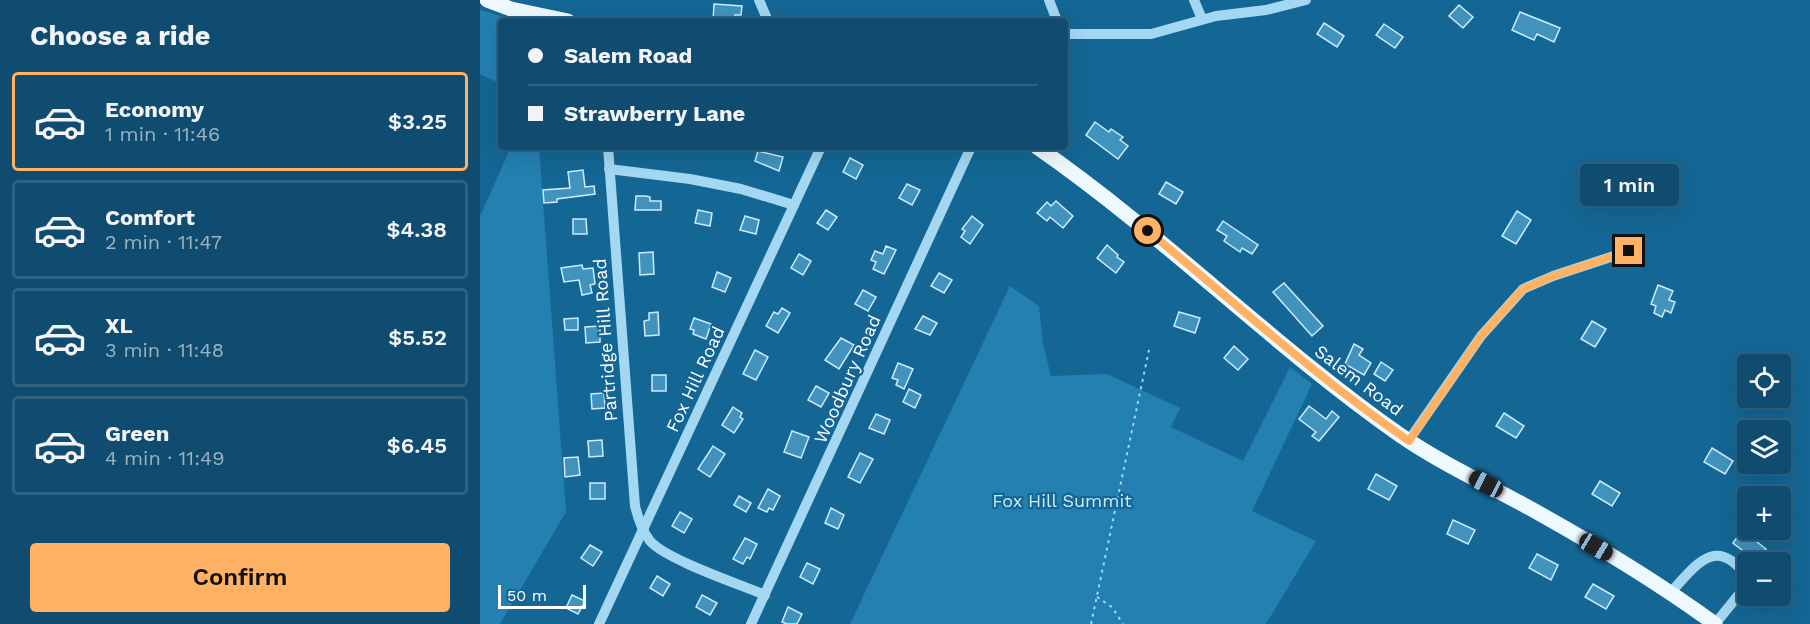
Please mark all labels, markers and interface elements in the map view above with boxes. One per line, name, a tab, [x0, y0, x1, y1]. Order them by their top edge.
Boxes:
text: Choose a ride	[30, 20, 210, 52]
text: Salem Road	[564, 43, 692, 68]
icon: car	[33, 95, 87, 149]
text: Economy	[105, 97, 204, 122]
text: Strawberry Lane	[564, 101, 745, 126]
text: $3.25	[388, 109, 447, 134]
text: 1 min · 11:46	[105, 122, 220, 146]
callout: 1 min	[1580, 164, 1678, 206]
text: 1 min	[1604, 173, 1655, 197]
icon: car	[33, 203, 87, 257]
text: Comfort	[105, 205, 195, 230]
text: $4.38	[386, 217, 447, 242]
route start	[1134, 217, 1161, 244]
text: 2 min · 11:47	[105, 230, 222, 254]
route end	[1615, 237, 1642, 264]
street label: Partridge Hill Road	[589, 258, 621, 422]
icon: car	[33, 311, 87, 365]
street label: Woodbury Road	[809, 312, 885, 446]
text: XL	[105, 313, 133, 338]
street label: Fox Hill Road	[661, 323, 729, 435]
text: $5.52	[388, 325, 447, 350]
text: 3 min · 11:48	[105, 338, 224, 362]
street label: Salem Road	[1311, 340, 1407, 420]
map controls	[1737, 354, 1791, 606]
button: locate	[1737, 354, 1791, 408]
icon: car	[33, 419, 87, 473]
button: layers	[1737, 420, 1791, 474]
text: Green	[105, 421, 169, 446]
text: $6.45	[387, 433, 447, 458]
text: 4 min · 11:49	[105, 446, 225, 470]
car	[1466, 468, 1506, 500]
button: +	[1737, 486, 1791, 540]
park label: Fox Hill Summit	[992, 490, 1132, 511]
car	[1576, 530, 1616, 564]
button: Confirm	[30, 543, 450, 612]
button: −	[1737, 552, 1791, 606]
scale bar	[498, 582, 586, 610]
text: 50 m	[507, 586, 547, 605]

